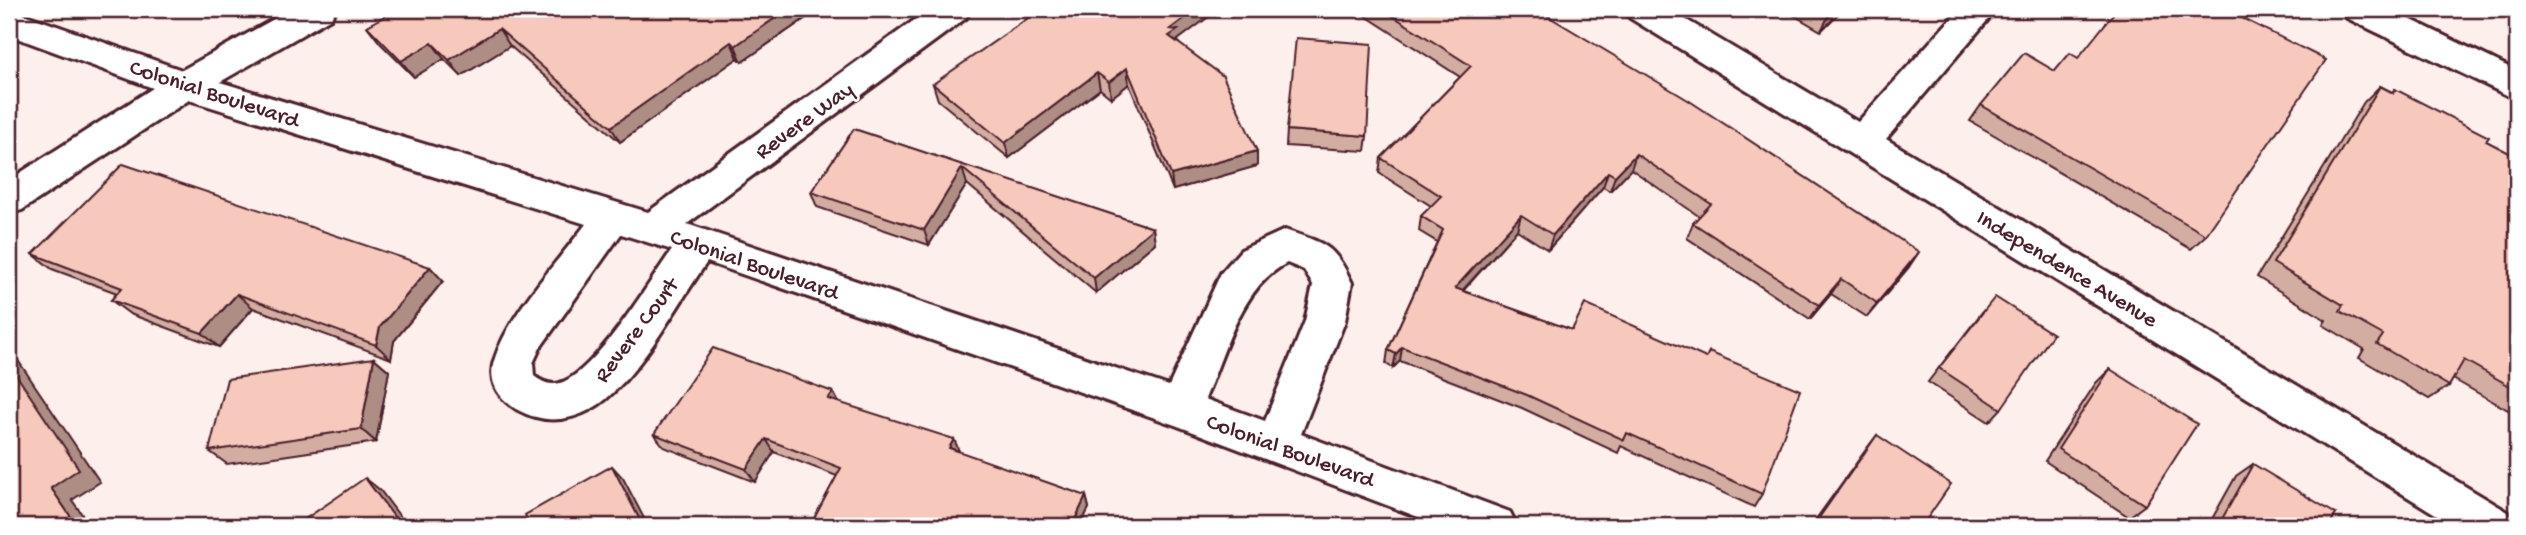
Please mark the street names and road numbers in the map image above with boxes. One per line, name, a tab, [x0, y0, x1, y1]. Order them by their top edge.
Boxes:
street label: Colonial Boulevard	[126, 55, 303, 136]
street label: Revere Way	[751, 77, 860, 167]
street label: Independence Avenue	[1971, 205, 2163, 335]
street label: Colonial Boulevard	[666, 225, 843, 308]
street label: Revere Court	[590, 272, 687, 389]
street label: Colonial Boulevard	[1202, 409, 1379, 496]

